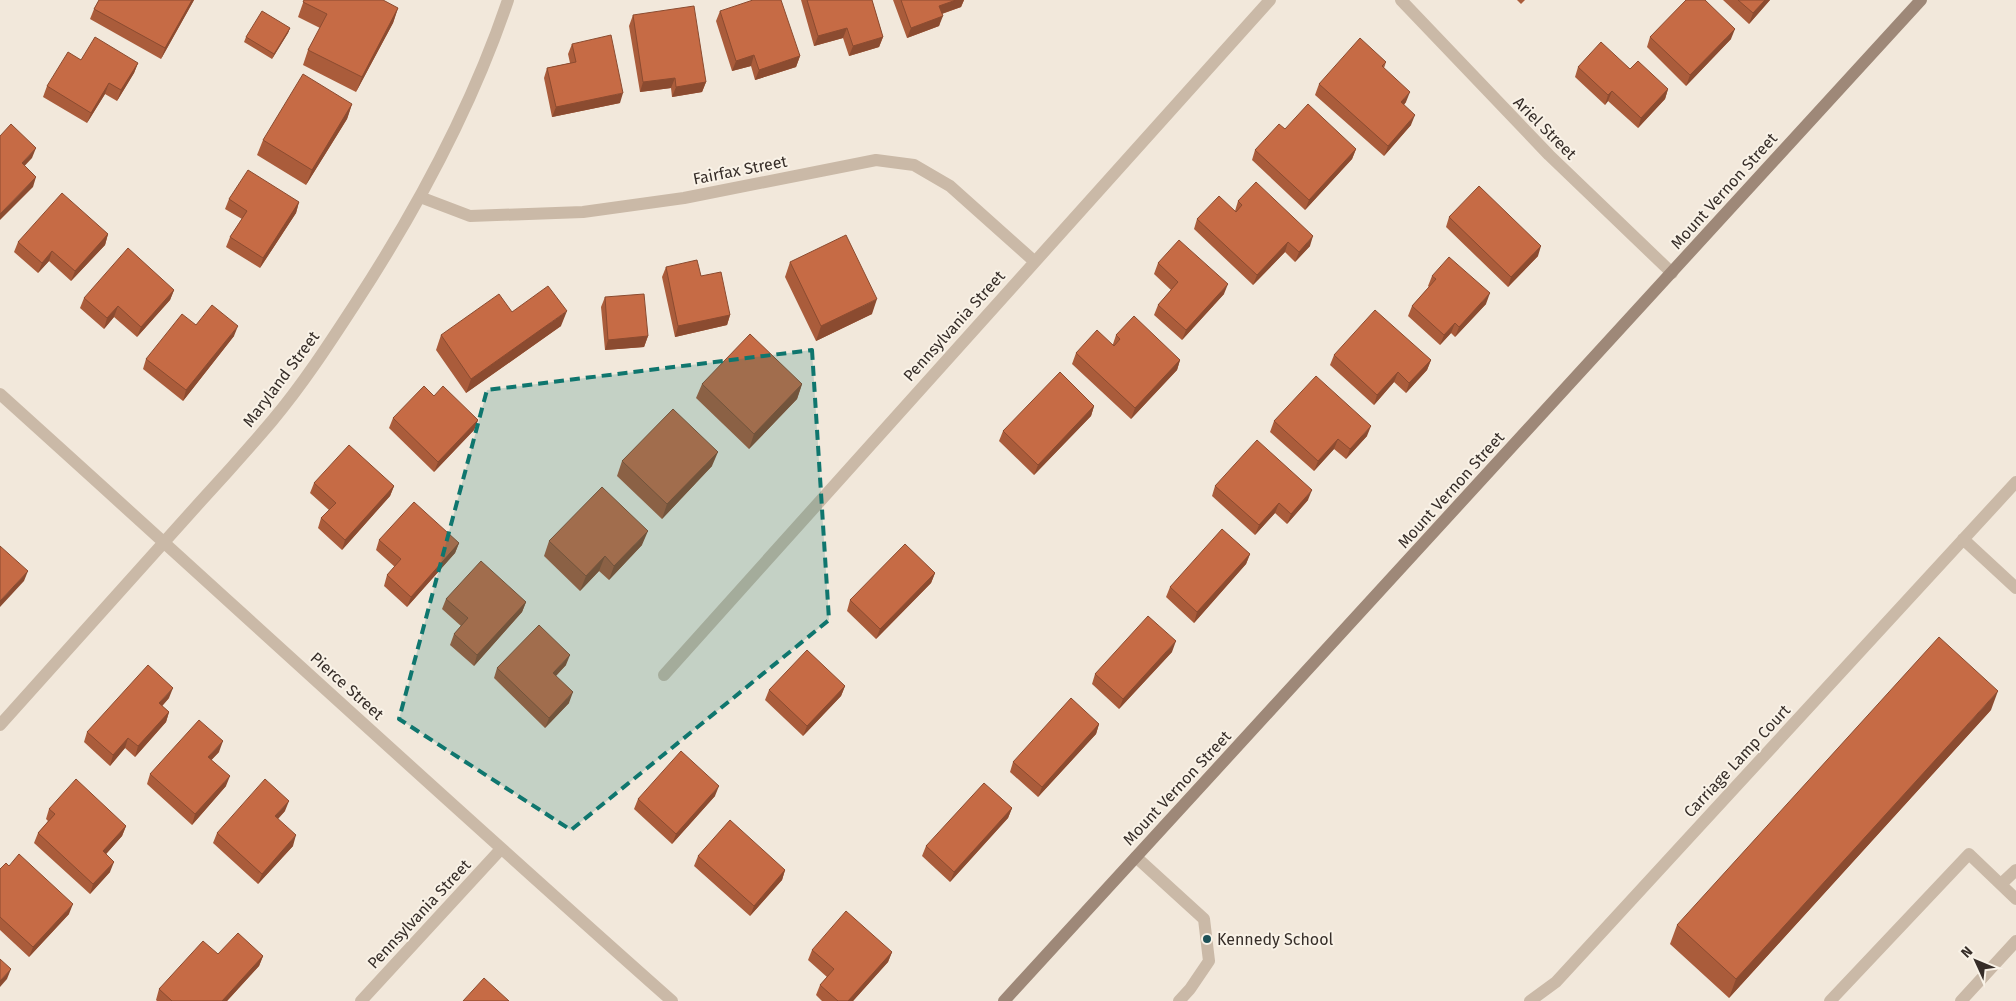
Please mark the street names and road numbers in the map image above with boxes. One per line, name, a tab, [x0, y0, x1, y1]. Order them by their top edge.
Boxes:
street label: Ariel Street	[1510, 93, 1580, 163]
street label: Mount Vernon Street	[1667, 129, 1781, 253]
street label: Fairfax Street	[691, 152, 789, 188]
street label: Pennsylvania Street	[899, 267, 1009, 385]
street label: Maryland Street	[239, 327, 323, 431]
street label: Mount Vernon Street	[1394, 428, 1508, 552]
street label: Pierce Street	[306, 648, 388, 724]
street label: Carriage Lamp Court	[1680, 701, 1794, 821]
street label: Mount Vernon Street	[1119, 727, 1235, 849]
street label: Pennsylvania Street	[363, 855, 475, 973]

